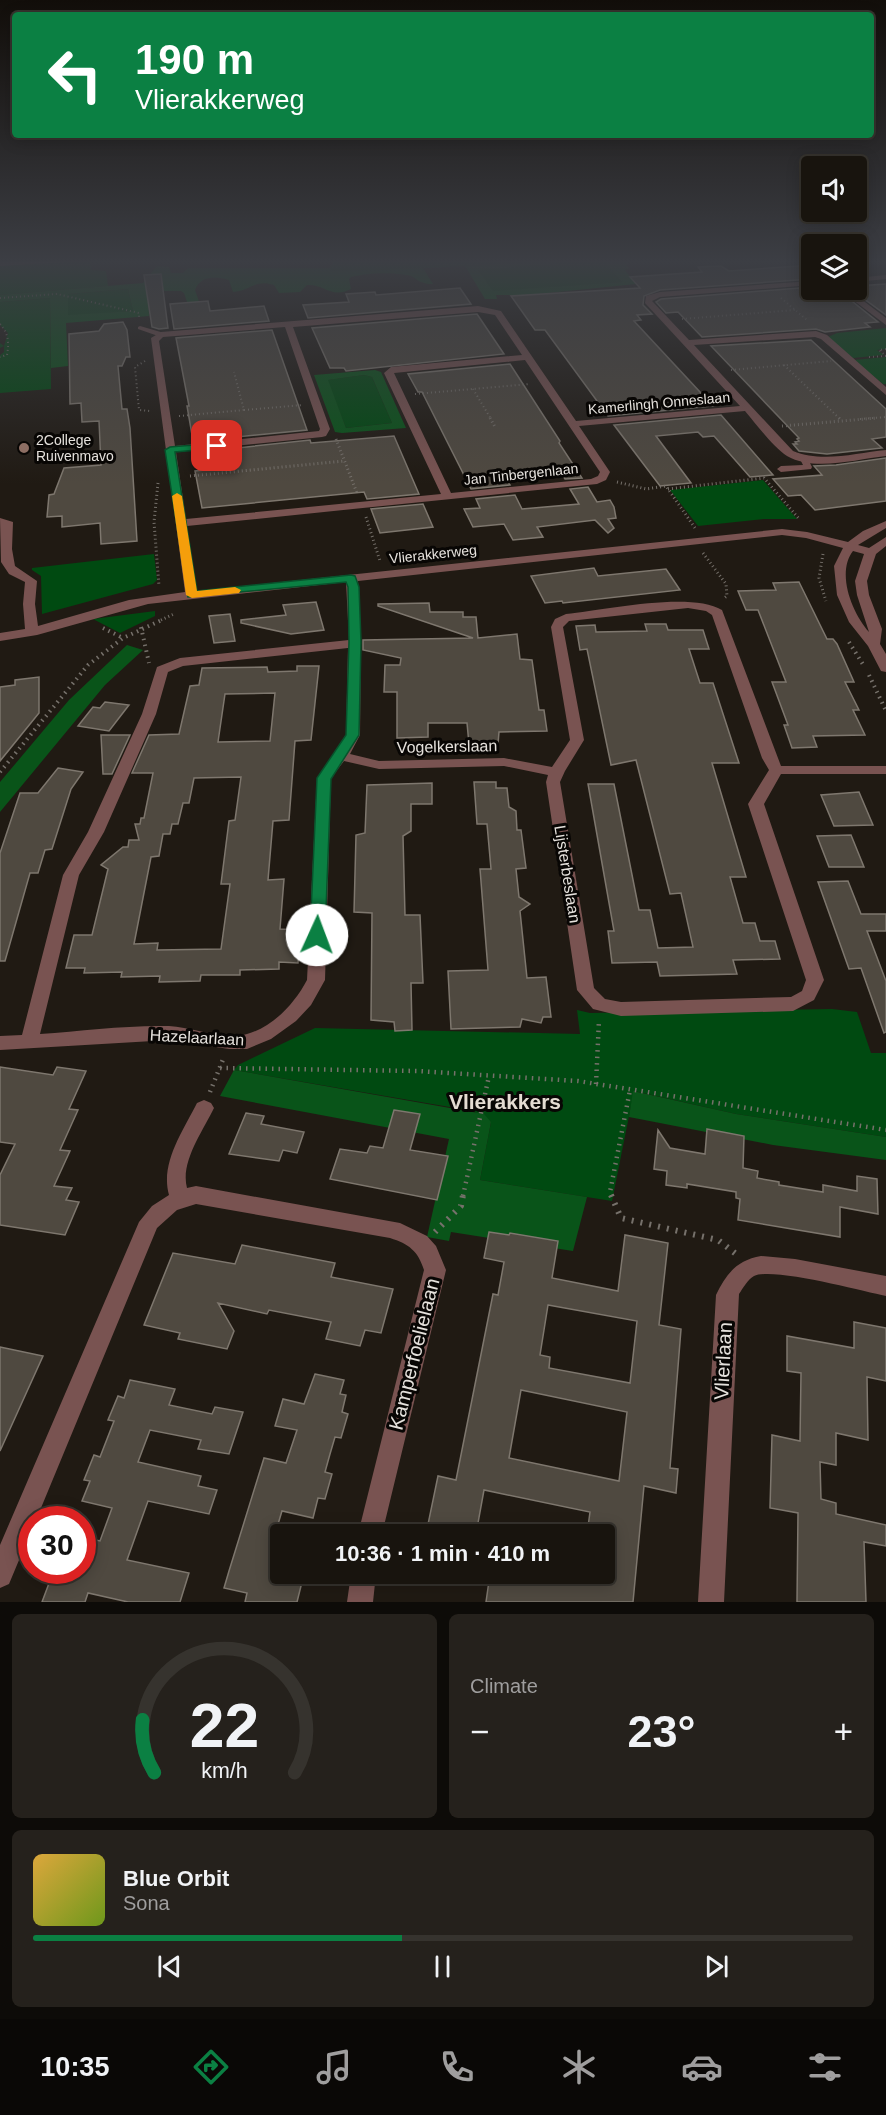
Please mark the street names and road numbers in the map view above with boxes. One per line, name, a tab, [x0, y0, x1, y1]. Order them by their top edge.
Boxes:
street label: Kamerlingh Onneslaan	[587, 389, 731, 417]
street label: Jan Tinbergenlaan	[463, 460, 579, 488]
street label: Vlierakkerweg	[388, 541, 478, 567]
street label: Vogelkerslaan	[397, 737, 497, 756]
street label: Lijsterbeslaan	[551, 824, 584, 924]
street label: Hazelaarlaan	[149, 1027, 244, 1048]
street label: Kamperfoelielaan	[384, 1276, 444, 1432]
street label: Vlierlaan	[710, 1322, 736, 1400]

